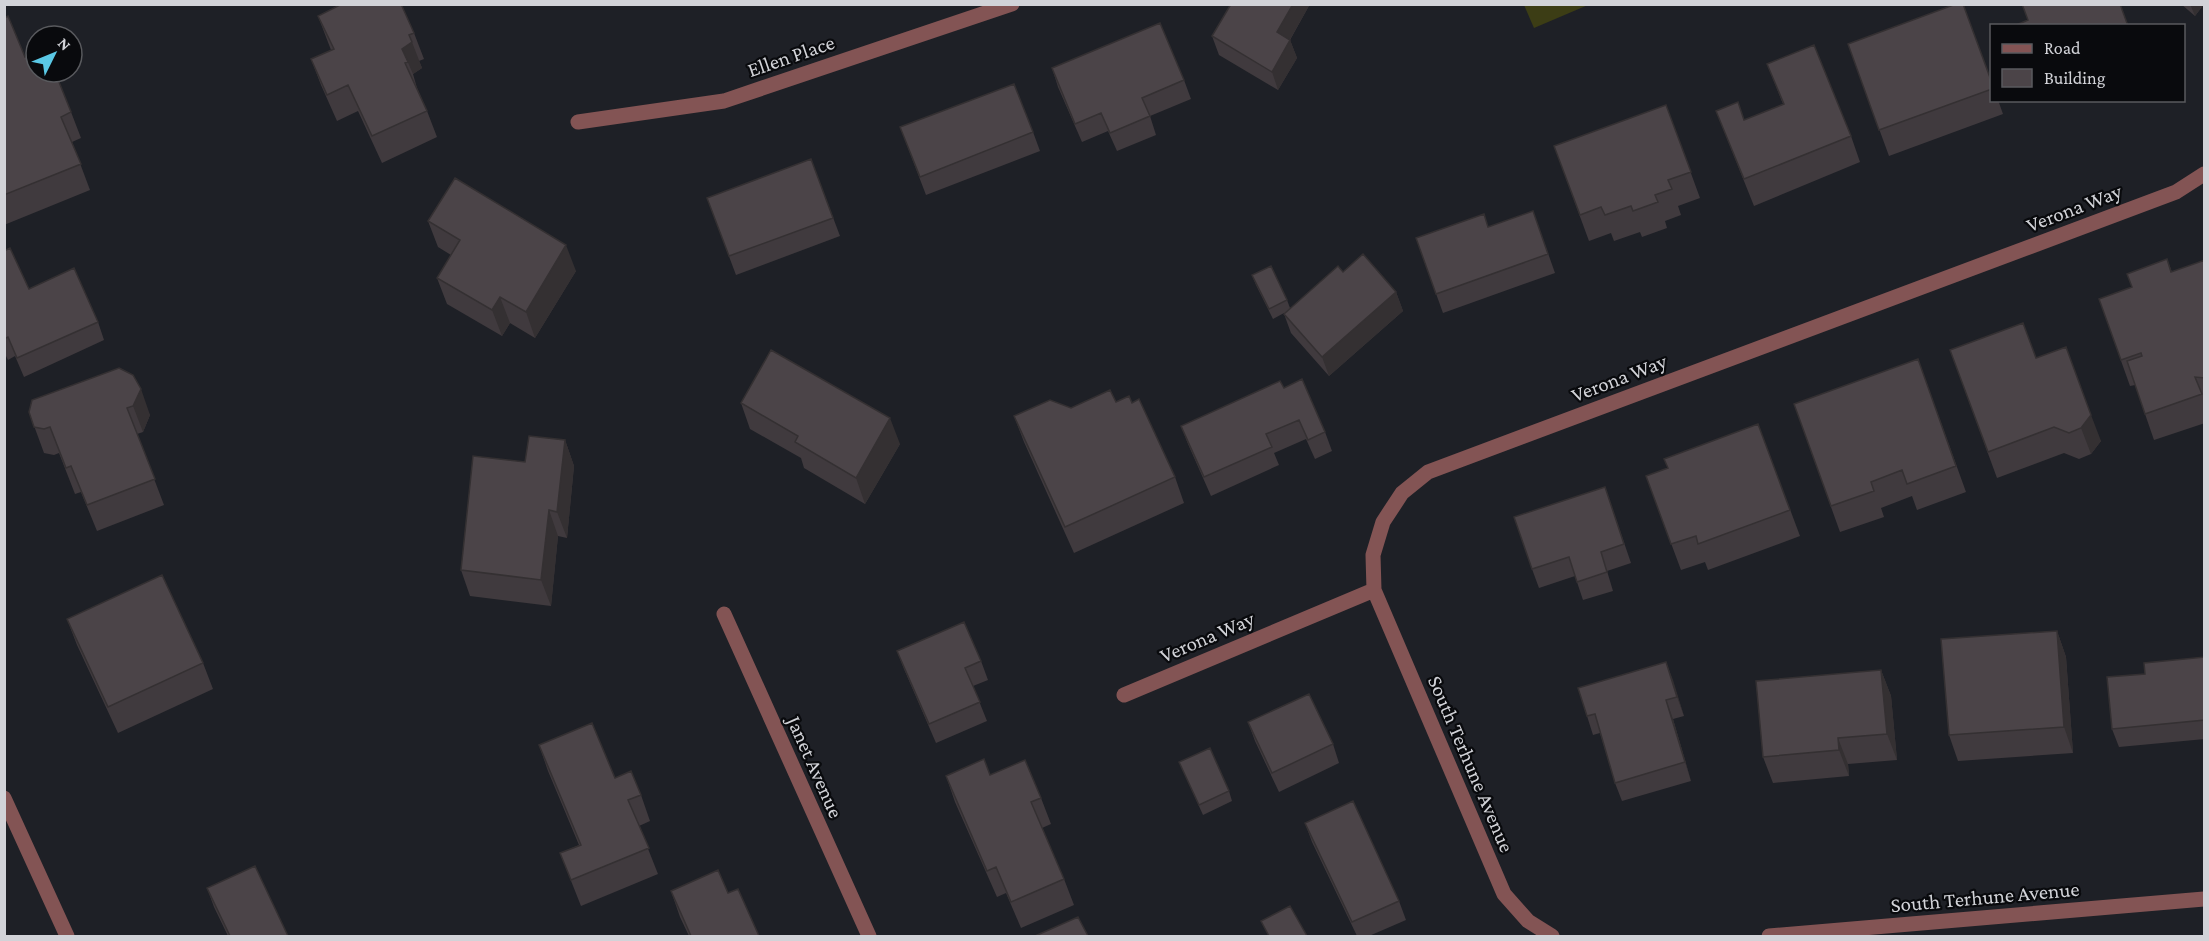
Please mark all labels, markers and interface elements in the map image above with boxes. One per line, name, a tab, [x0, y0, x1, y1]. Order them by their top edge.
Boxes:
north arrow	[24, 24, 84, 84]
legend	[1990, 24, 2185, 102]
street label: Ellen Place	[744, 30, 838, 82]
text: N	[55, 34, 75, 54]
text: Road	[2044, 38, 2081, 58]
text: Building	[2044, 68, 2106, 88]
street label: Verona Way	[2023, 179, 2125, 237]
street label: Verona Way	[1568, 349, 1670, 407]
street label: Verona Way	[1156, 606, 1258, 668]
street label: South Terhune Avenue	[1423, 672, 1519, 856]
street label: Janet Avenue	[781, 710, 848, 822]
street label: South Terhune Avenue	[1890, 877, 2080, 917]

